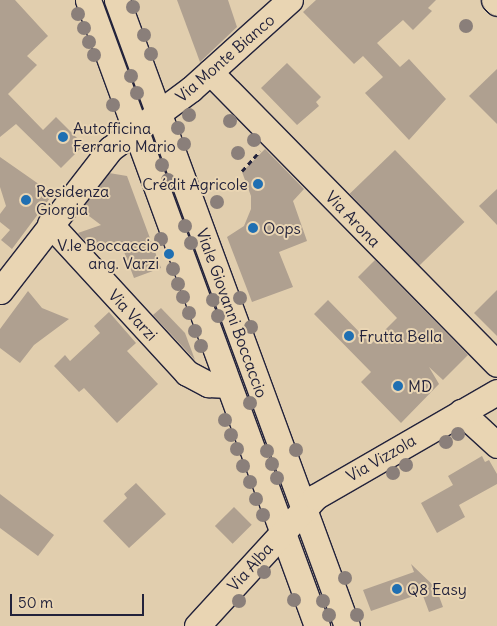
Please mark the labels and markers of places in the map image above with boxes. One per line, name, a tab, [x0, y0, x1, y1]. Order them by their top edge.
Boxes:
place label: Autofficina Ferrario Mario	[73, 118, 176, 156]
marker: Autofficina Ferrario Mario	[57, 131, 69, 143]
place label: Crédit Agricole	[142, 174, 248, 194]
marker: Crédit Agricole	[252, 178, 264, 190]
place label: Residenza Giorgia	[36, 181, 109, 219]
marker: Residenza Giorgia	[20, 194, 32, 206]
place label: Oops	[263, 218, 301, 238]
marker: Oops	[247, 222, 259, 234]
place label: V.le Boccaccio ang. Varzi	[57, 235, 159, 273]
marker: V.le Boccaccio ang. Varzi	[163, 248, 175, 260]
place label: Frutta Bella	[359, 326, 442, 346]
marker: Frutta Bella	[343, 330, 355, 342]
place label: MD	[408, 376, 432, 396]
marker: MD	[392, 380, 404, 392]
place label: Q8 Easy	[407, 579, 467, 599]
marker: Q8 Easy	[391, 583, 403, 595]

